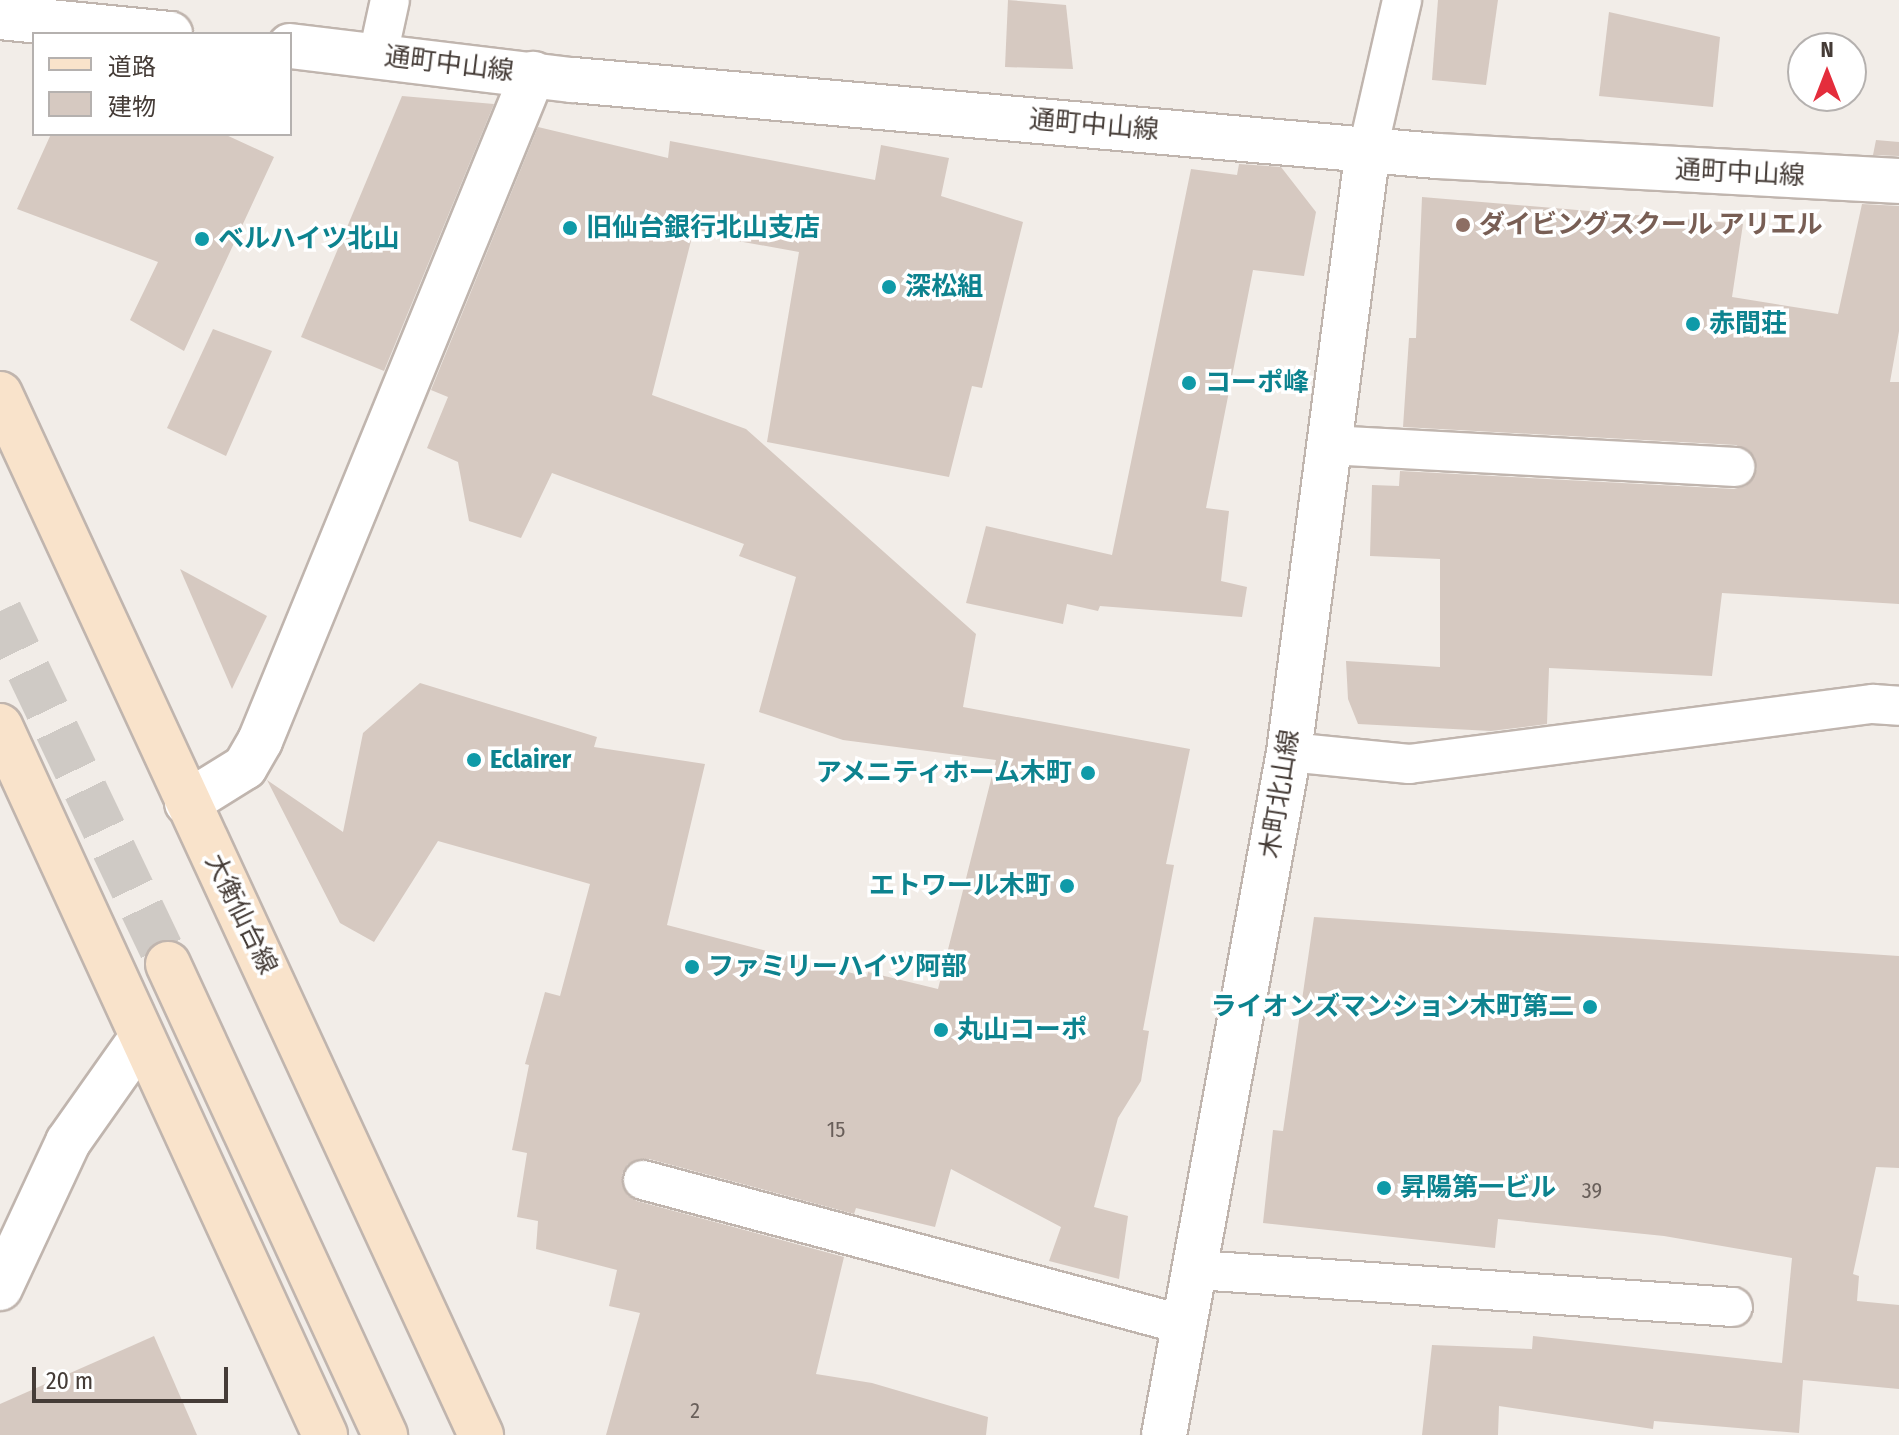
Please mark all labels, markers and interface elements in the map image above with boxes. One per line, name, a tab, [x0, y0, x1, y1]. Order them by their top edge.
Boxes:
legend	[32, 32, 292, 136]
north arrow	[1787, 32, 1867, 112]
text: N	[1820, 36, 1834, 63]
street label: 通町中山線	[383, 41, 515, 87]
text: 道路	[108, 53, 156, 81]
text: 建物	[108, 93, 156, 121]
street label: 通町中山線	[1028, 104, 1160, 146]
street label: 通町中山線	[1674, 154, 1806, 192]
place label: ダイビングスクール アリエル	[1479, 209, 1822, 241]
place label: 旧仙台銀行北山支店	[586, 212, 820, 244]
marker: ダイビングスクール アリエル	[1454, 216, 1472, 234]
marker: 旧仙台銀行北山支店	[561, 219, 579, 237]
place label: ベルハイツ北山	[218, 223, 400, 255]
marker: ベルハイツ北山	[193, 230, 211, 248]
place label: 深松組	[905, 271, 983, 303]
marker: 深松組	[880, 278, 898, 296]
place label: 赤間荘	[1709, 308, 1787, 340]
marker: 赤間荘	[1684, 315, 1702, 333]
place label: コーポ峰	[1205, 367, 1309, 399]
marker: コーポ峰	[1180, 374, 1198, 392]
street label: 木町北山線	[1254, 727, 1306, 861]
place label: Eclairer	[490, 744, 571, 776]
marker: Eclairer	[465, 751, 483, 769]
place label: アメニティホーム木町	[812, 757, 1072, 789]
marker: アメニティホーム木町	[1079, 764, 1097, 782]
street label: 大衡仙台線	[198, 849, 284, 979]
place label: エトワール木町	[869, 870, 1051, 902]
marker: エトワール木町	[1058, 877, 1076, 895]
place label: ファミリーハイツ阿部	[708, 951, 968, 983]
marker: ファミリーハイツ阿部	[683, 958, 701, 976]
place label: ライオンズマンション木町第二	[1210, 991, 1574, 1023]
marker: ライオンズマンション木町第二	[1581, 998, 1599, 1016]
place label: 丸山コーポ	[957, 1014, 1087, 1046]
marker: 丸山コーポ	[932, 1021, 950, 1039]
house number: 15	[827, 1117, 845, 1143]
place label: 昇陽第一ビル	[1400, 1172, 1556, 1204]
house number: 39	[1582, 1178, 1602, 1204]
marker: 昇陽第一ビル	[1375, 1179, 1393, 1197]
scale bar	[36, 1351, 232, 1401]
text: 20 m	[46, 1367, 93, 1395]
house number: 2	[690, 1398, 700, 1424]

